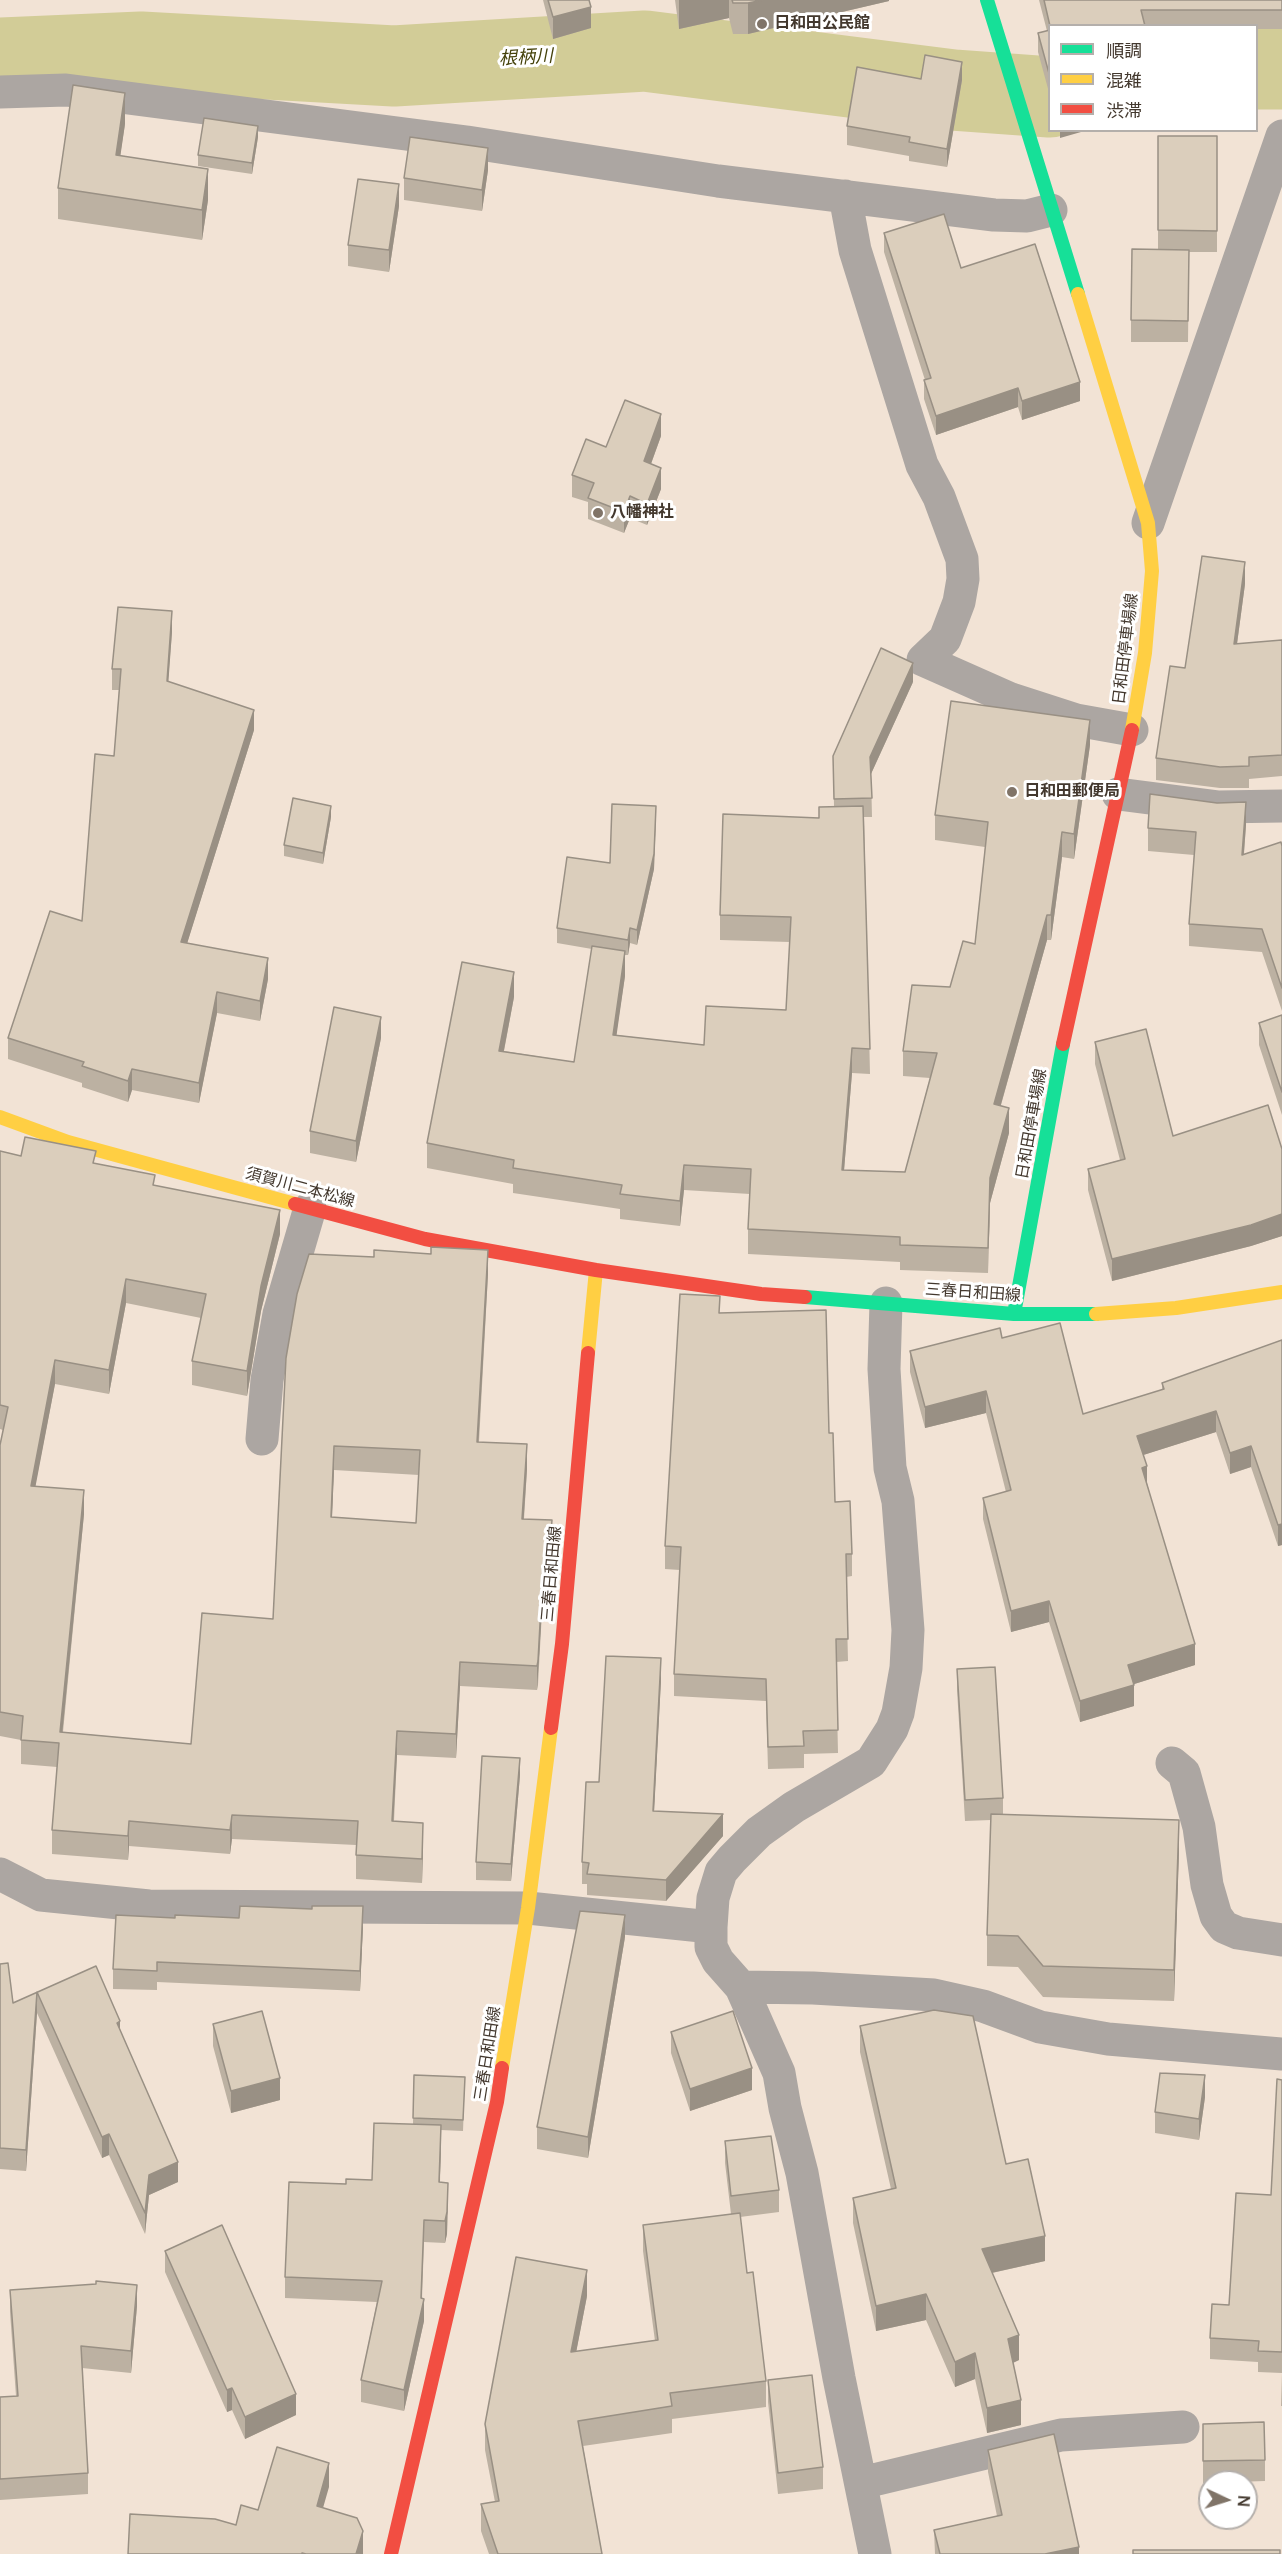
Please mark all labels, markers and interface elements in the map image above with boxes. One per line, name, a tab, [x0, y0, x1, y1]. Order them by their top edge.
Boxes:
place label: 日和田公民館	[774, 14, 870, 34]
marker: 日和田公民館	[755, 17, 769, 31]
legend	[1048, 24, 1258, 132]
text: 順調	[1106, 38, 1142, 62]
water label: 根柄川	[498, 46, 554, 70]
text: 混雑	[1106, 68, 1142, 92]
text: 渋滞	[1106, 98, 1142, 122]
place label: 八幡神社	[610, 503, 674, 523]
marker: 八幡神社	[591, 506, 605, 520]
street label: 日和田停車場線	[1110, 592, 1142, 706]
place label: 日和田郵便局	[1024, 782, 1120, 802]
marker: 日和田郵便局	[1005, 785, 1019, 799]
street label: 日和田停車場線	[1013, 1067, 1051, 1181]
street label: 須賀川二本松線	[243, 1164, 357, 1212]
street label: 三春日和田線	[924, 1280, 1022, 1306]
street label: 三春日和田線	[538, 1525, 566, 1623]
street label: 三春日和田線	[471, 2005, 505, 2103]
north arrow	[1198, 2470, 1258, 2530]
text: N	[1233, 2495, 1255, 2508]

